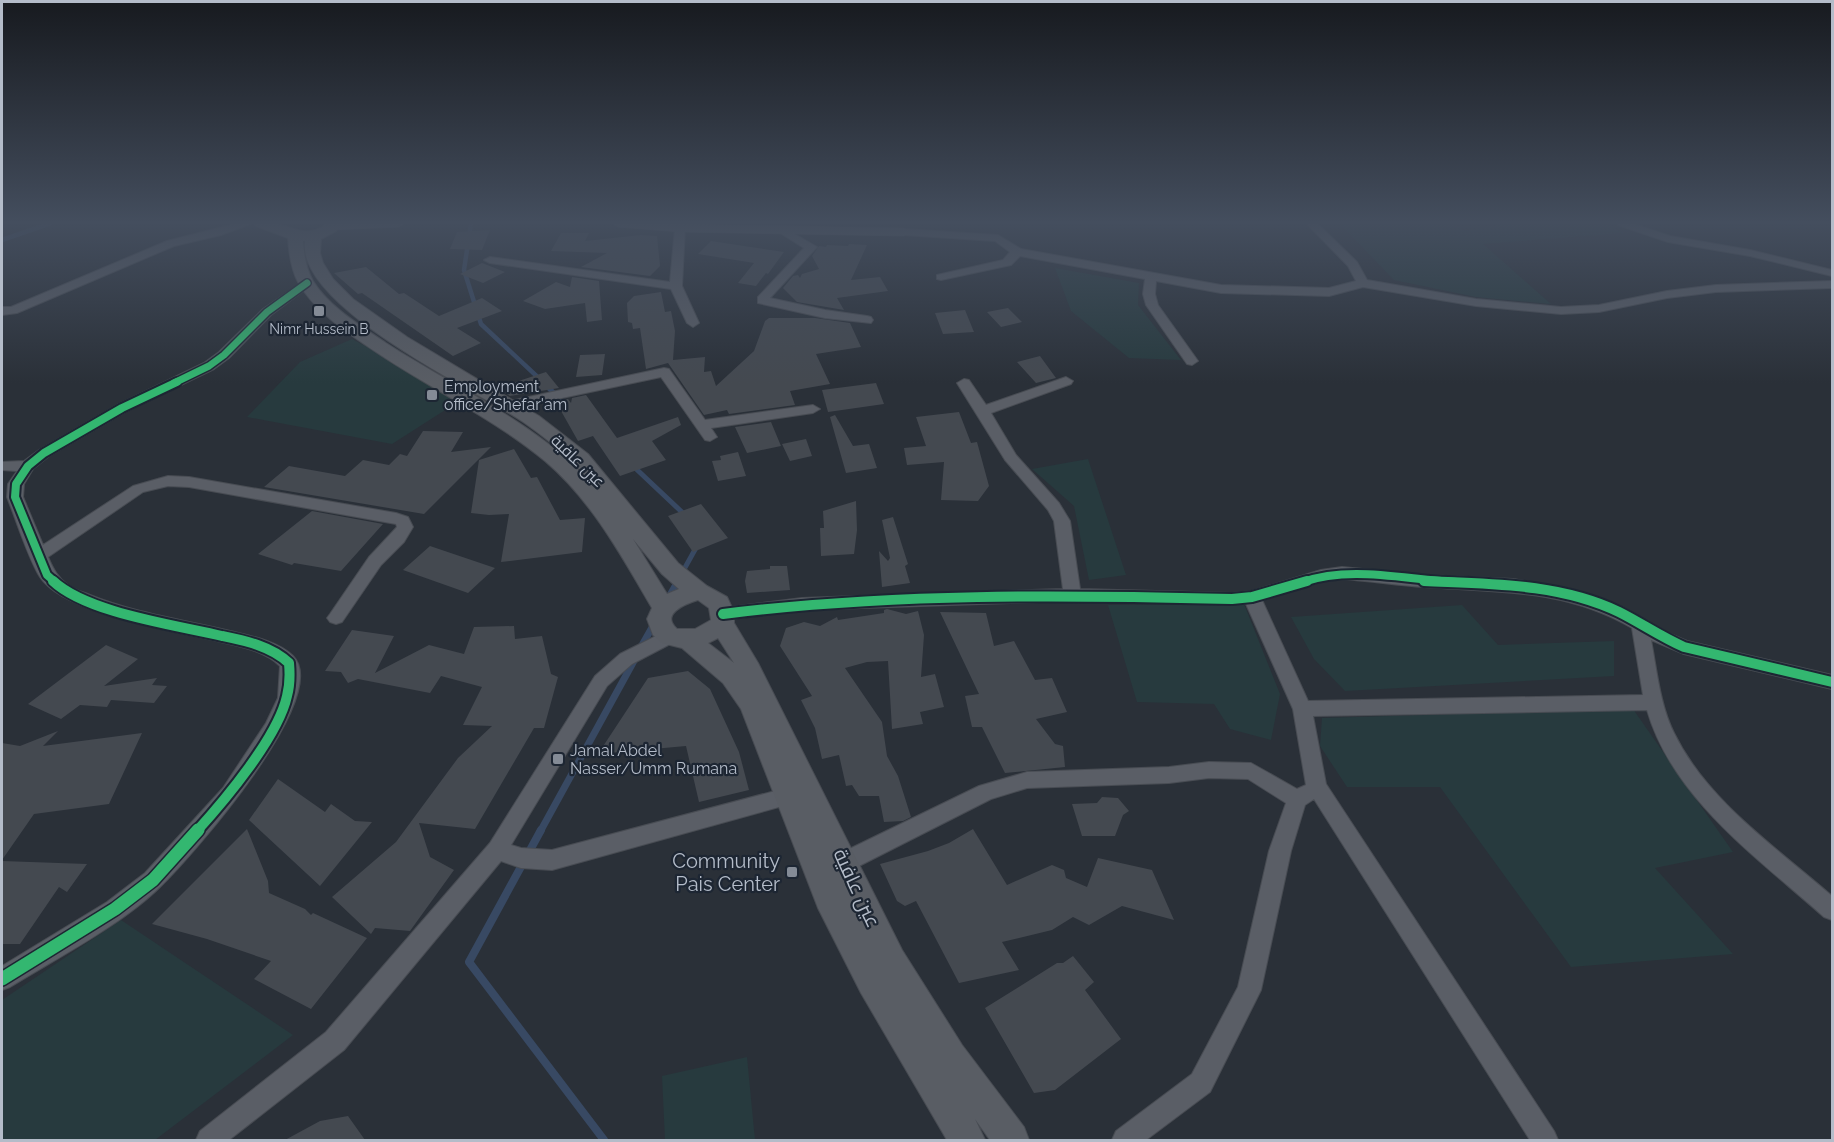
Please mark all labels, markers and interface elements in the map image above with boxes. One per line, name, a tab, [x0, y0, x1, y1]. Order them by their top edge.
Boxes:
marker: Nimr Hussein B	[312, 304, 326, 318]
place label: Nimr Hussein B	[269, 321, 369, 337]
place label: Employment office/Shefar'am	[444, 377, 567, 414]
marker: Employment office/Shefar'am	[425, 388, 439, 402]
street label: عين عافية	[547, 431, 609, 492]
place label: Jamal Abdel Nasser/Umm Rumana	[570, 741, 737, 778]
marker: Jamal Abdel Nasser/Umm Rumana	[551, 752, 565, 766]
street label: عين عافية	[827, 845, 886, 932]
place label: Community Pais Center	[672, 849, 780, 896]
marker: Community Pais Center	[785, 865, 799, 879]

